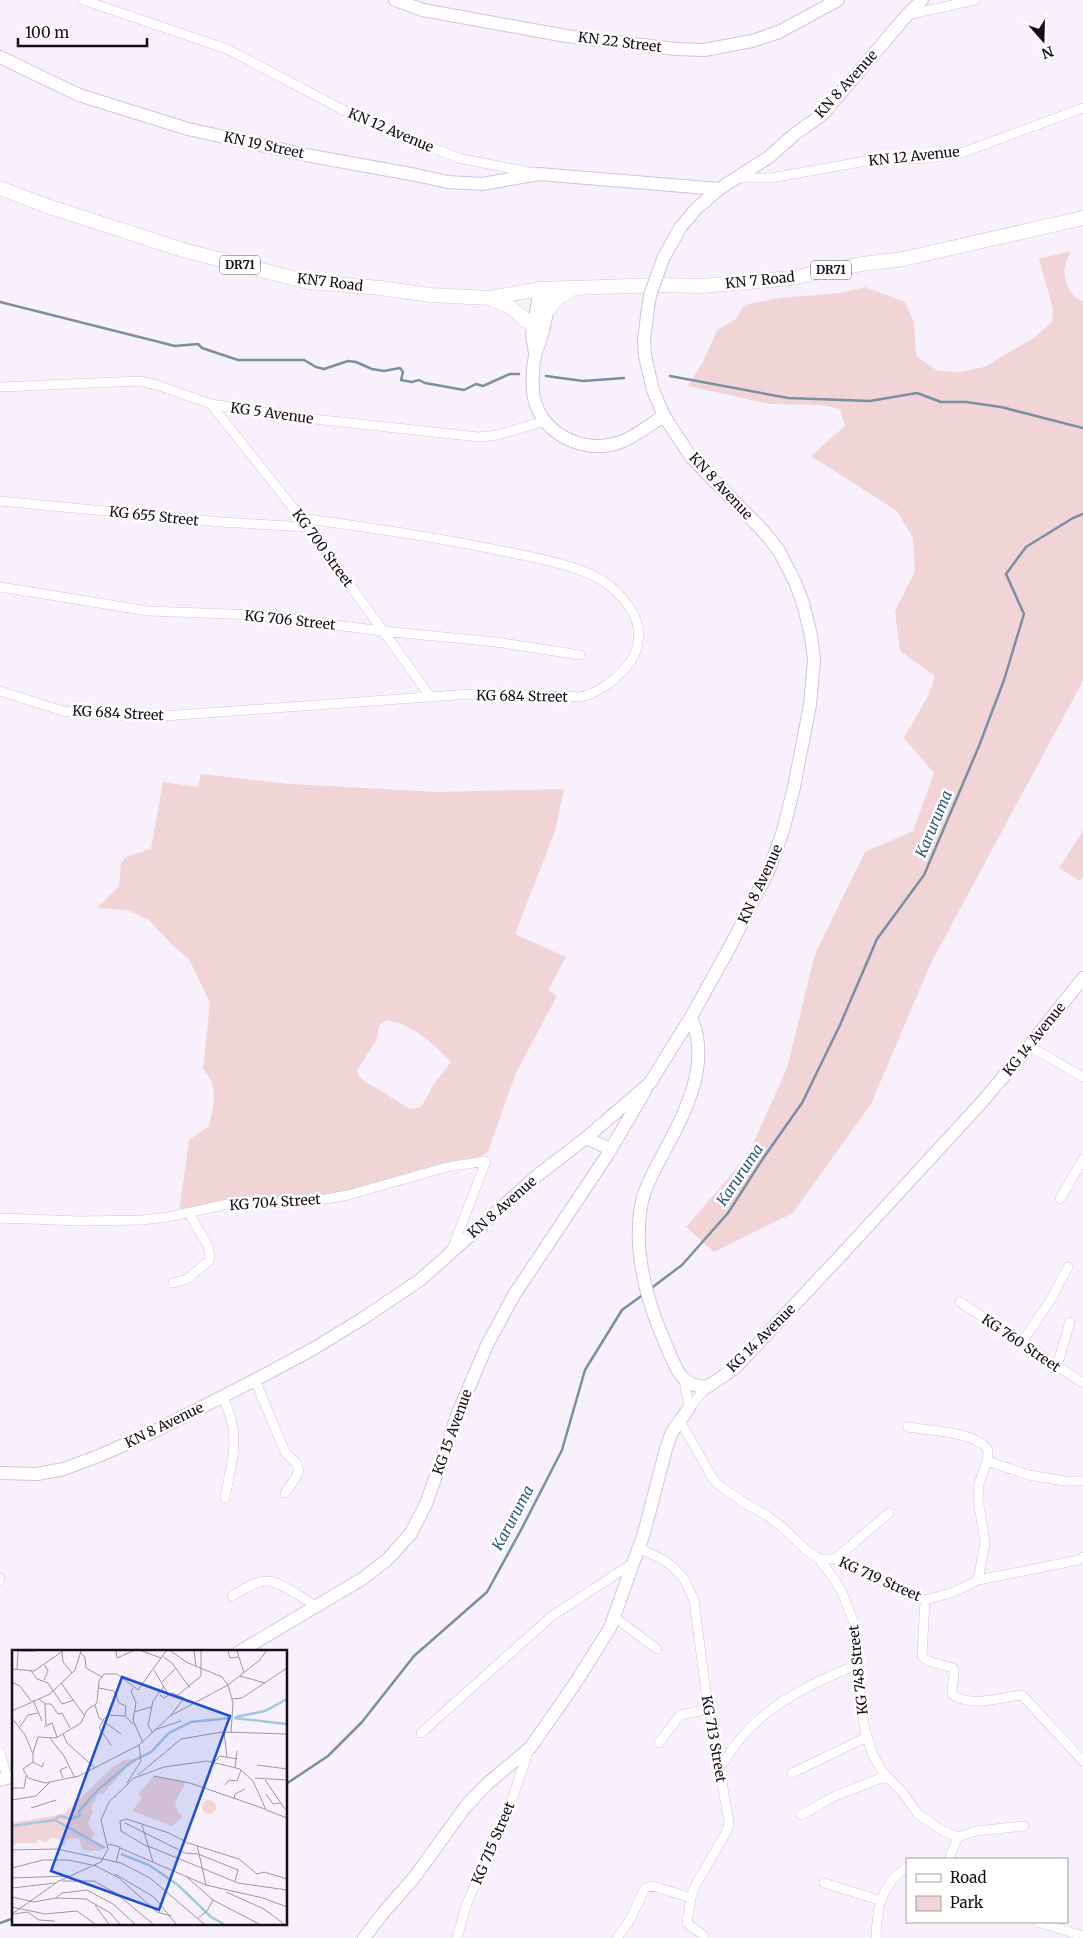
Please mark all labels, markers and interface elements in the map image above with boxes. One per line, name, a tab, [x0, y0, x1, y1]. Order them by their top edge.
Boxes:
scale bar	[18, 15, 146, 47]
north arrow	[1018, 15, 1068, 65]
text: 100 m	[25, 23, 69, 42]
street label: KN 22 Street	[577, 28, 663, 56]
text: N	[1039, 42, 1056, 63]
street label: KN 8 Avenue	[811, 46, 881, 122]
street label: KN 12 Avenue	[345, 104, 437, 156]
street label: KN 19 Street	[222, 128, 306, 162]
street label: KN 12 Avenue	[868, 142, 960, 170]
road number: DR71	[220, 256, 260, 274]
road number: DR71	[811, 260, 851, 280]
street label: KN 7 Road	[724, 267, 796, 293]
street label: KN7 Road	[296, 269, 365, 295]
street label: KG 5 Avenue	[229, 398, 315, 428]
street label: KN 8 Avenue	[685, 449, 757, 523]
street label: KG 655 Street	[108, 502, 200, 530]
street label: KG 700 Street	[289, 505, 358, 591]
street label: KG 706 Street	[244, 606, 337, 634]
street label: KG 684 Street	[476, 686, 569, 706]
street label: KG 684 Street	[72, 702, 165, 724]
water label: Karuruma	[911, 788, 956, 861]
street label: KN 8 Avenue	[734, 842, 786, 926]
street label: KG 14 Avenue	[999, 998, 1069, 1080]
water label: Karuruma	[711, 1140, 767, 1210]
street label: KN 8 Avenue	[464, 1172, 540, 1242]
street label: KG 704 Street	[229, 1190, 322, 1214]
street label: KG 14 Avenue	[723, 1300, 799, 1376]
street label: KG 760 Street	[978, 1310, 1064, 1376]
street label: KG 15 Avenue	[428, 1387, 476, 1477]
street label: KN 8 Avenue	[122, 1398, 206, 1452]
water label: Karuruma	[487, 1482, 538, 1554]
street label: KG 719 Street	[836, 1553, 924, 1605]
street label: KG 748 Street	[844, 1624, 872, 1716]
inset map	[12, 1650, 288, 1926]
street label: KG 713 Street	[697, 1694, 731, 1784]
street label: KG 715 Street	[467, 1798, 519, 1887]
legend	[906, 1858, 1068, 1923]
text: Road	[950, 1868, 986, 1887]
text: Park	[950, 1893, 984, 1912]

